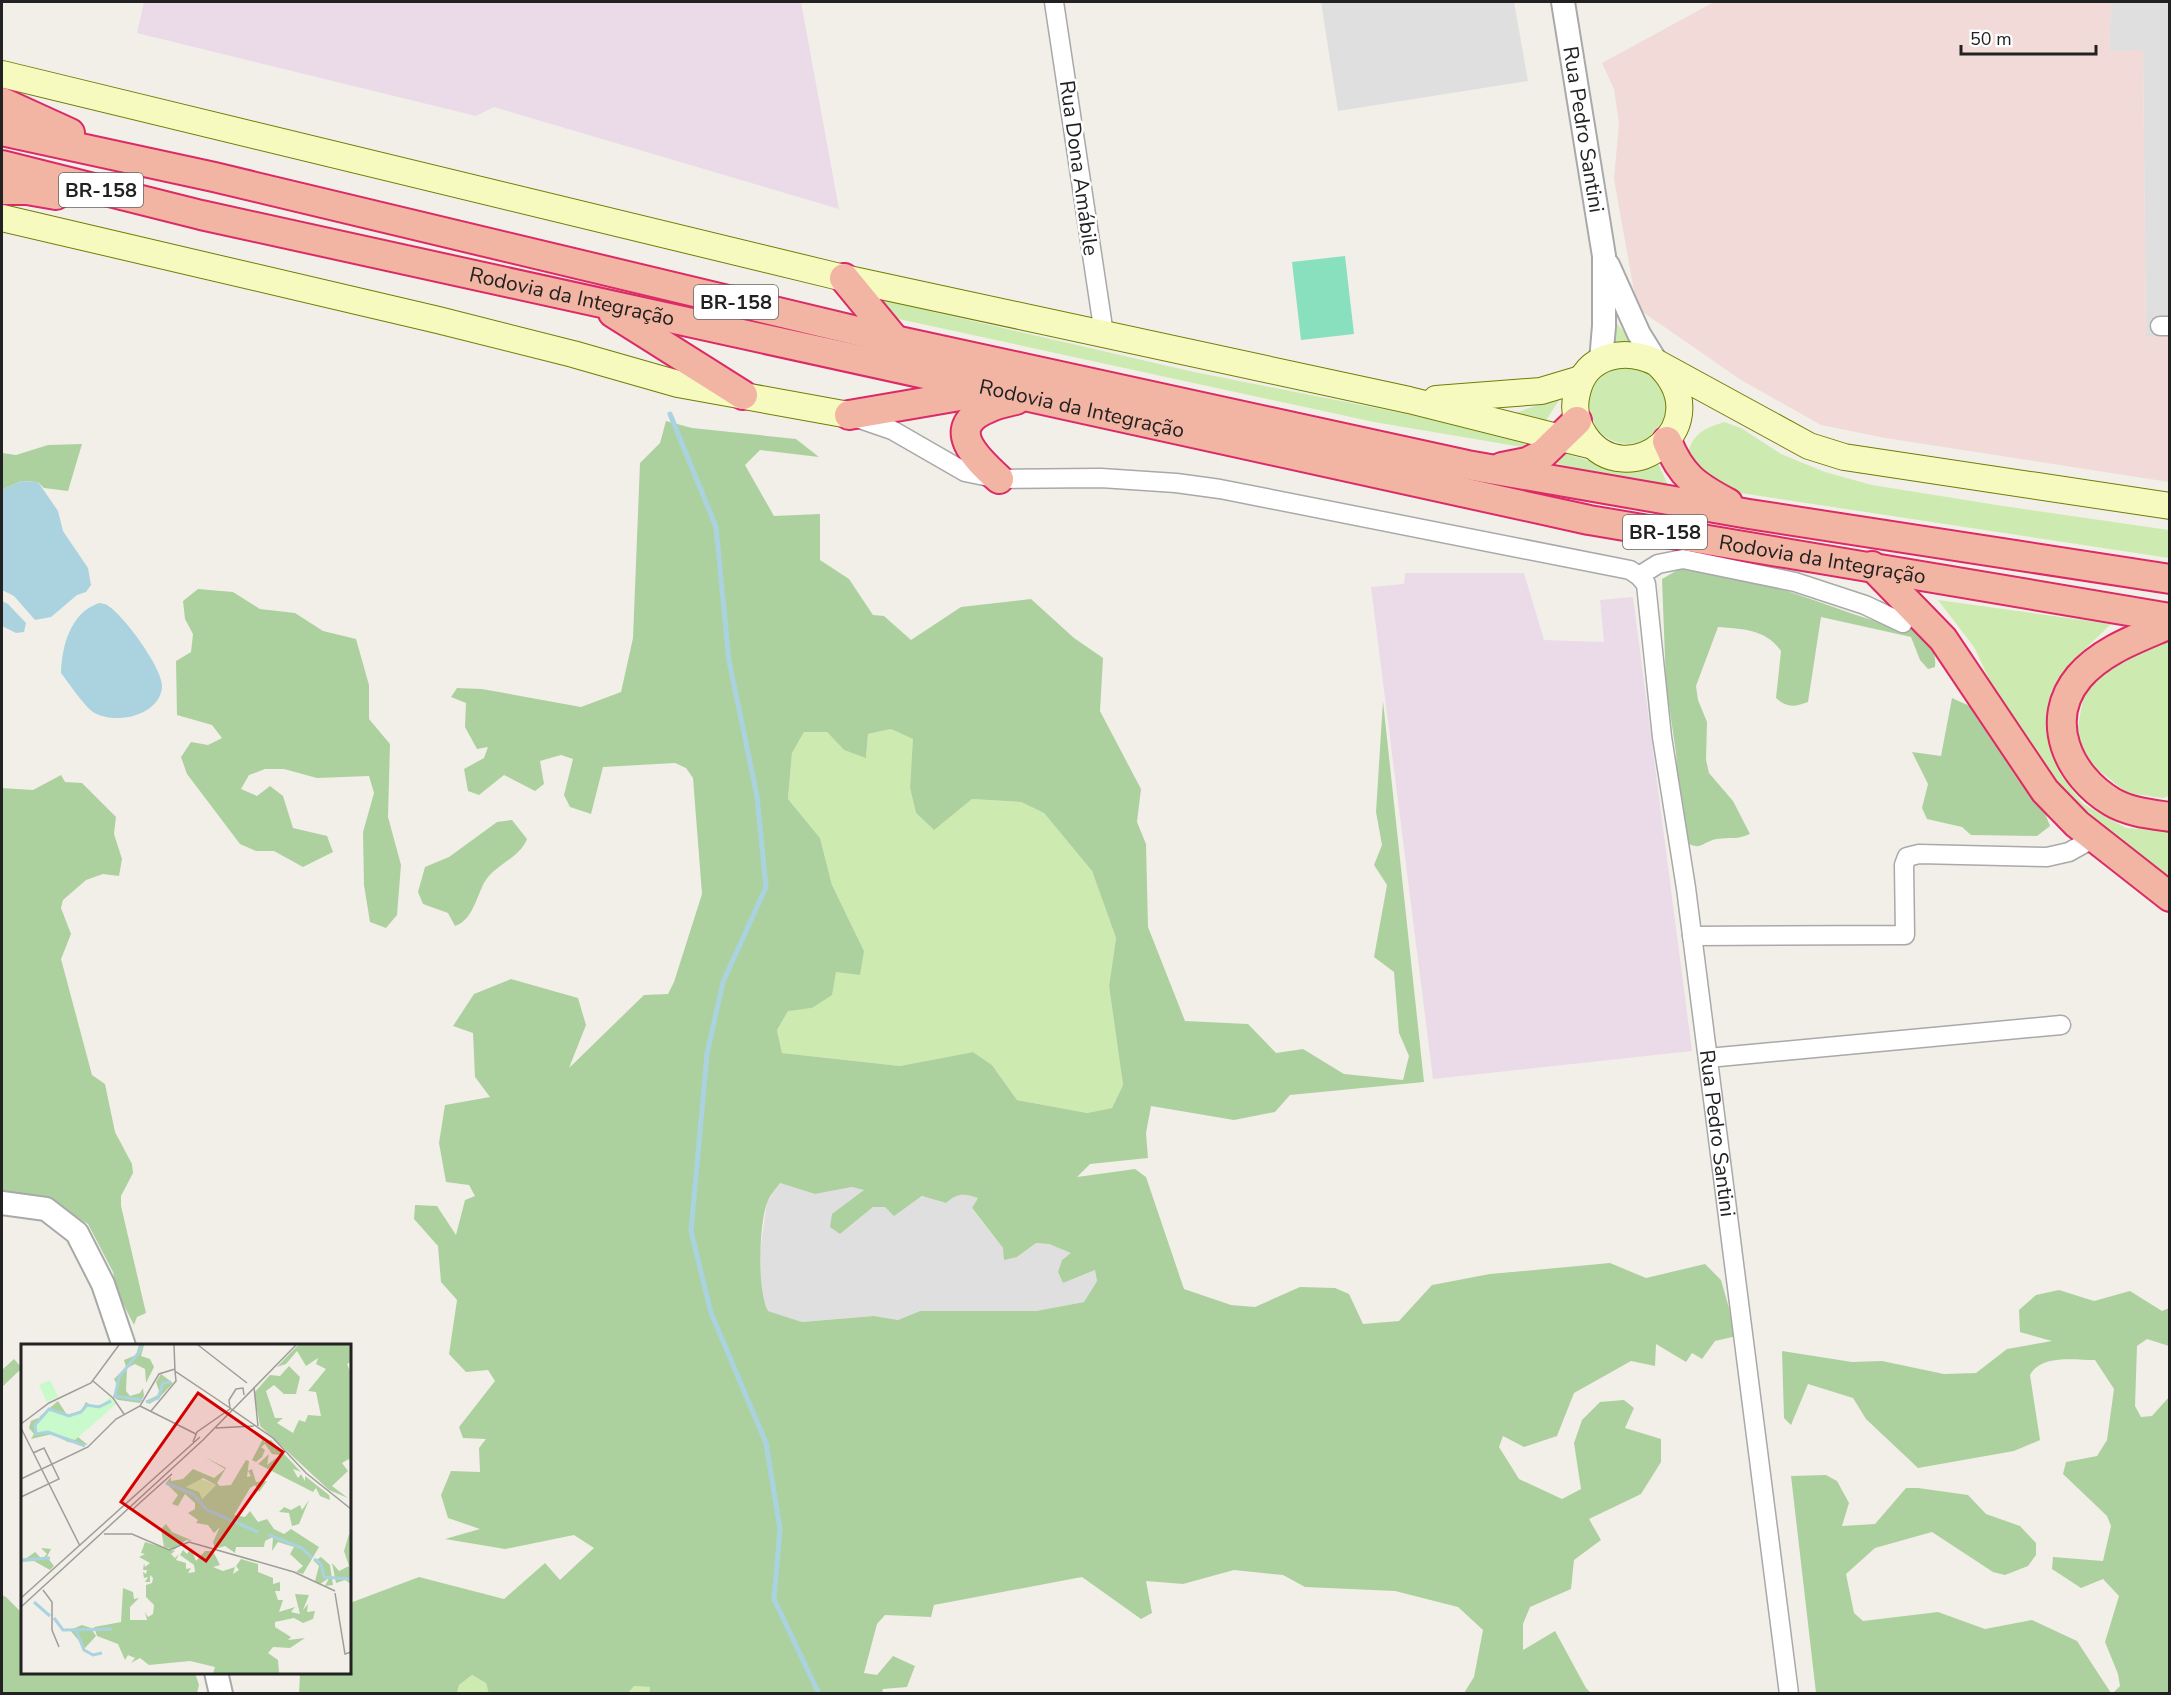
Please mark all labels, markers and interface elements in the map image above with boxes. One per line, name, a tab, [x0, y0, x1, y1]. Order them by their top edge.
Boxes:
scale bar	[1961, 18, 2096, 56]
text: 50 m	[1970, 27, 2012, 51]
street label: Rua Pedro Santini	[1556, 44, 1611, 215]
street label: Rua Dona Amábile	[1053, 78, 1105, 258]
road number: BR-158	[59, 173, 143, 207]
street label: Rodovia da Integração	[467, 260, 677, 333]
road number: BR-158	[694, 285, 778, 319]
street label: Rodovia da Integração	[977, 372, 1187, 445]
road number: BR-158	[1623, 515, 1707, 549]
street label: Rodovia da Integração	[1717, 528, 1928, 591]
street label: Rua Pedro Santini	[1693, 1048, 1742, 1218]
inset map	[21, 1344, 351, 1674]

